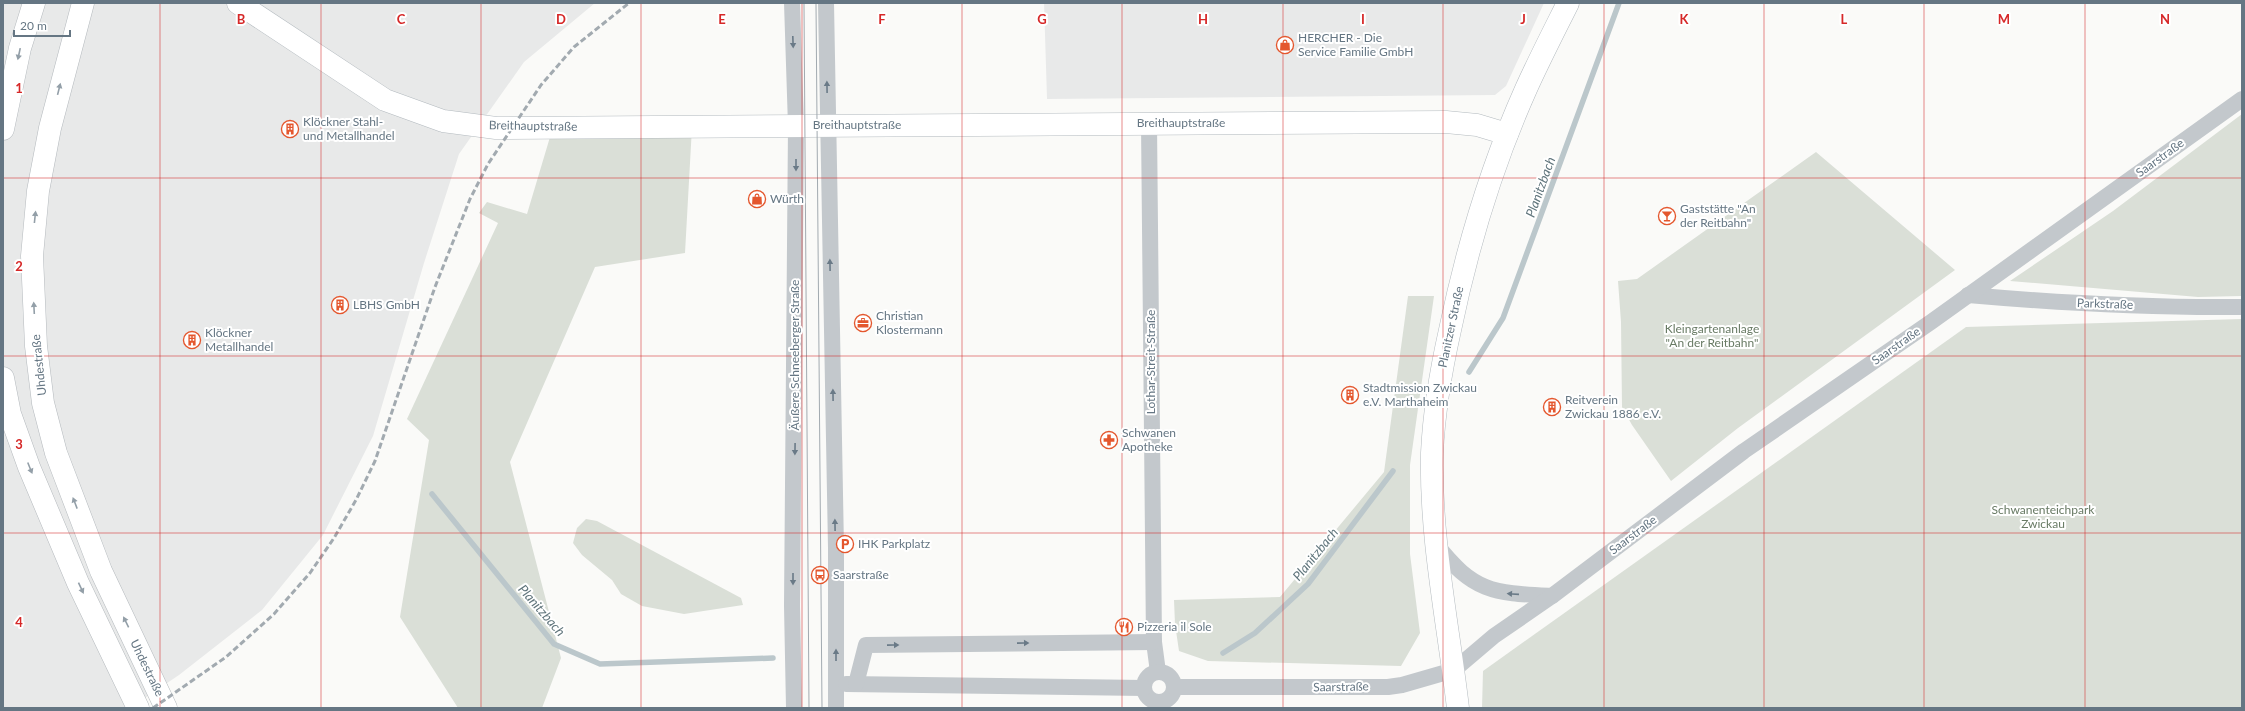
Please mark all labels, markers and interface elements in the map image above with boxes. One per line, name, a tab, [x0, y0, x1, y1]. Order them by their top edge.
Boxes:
text: B	[237, 11, 246, 27]
text: C	[397, 11, 406, 27]
text: D	[556, 11, 566, 27]
text: E	[718, 11, 726, 27]
text: F	[878, 11, 886, 27]
text: G	[1037, 11, 1047, 27]
text: H	[1198, 11, 1208, 27]
text: I	[1361, 11, 1365, 27]
text: J	[1520, 11, 1526, 27]
text: K	[1680, 11, 1690, 27]
text: L	[1841, 11, 1848, 27]
text: M	[1998, 11, 2010, 27]
text: N	[2160, 11, 2170, 27]
scale bar	[14, 12, 70, 38]
text: 20 m	[20, 18, 47, 33]
place label: HERCHER - Die Service Familie GmbH	[1298, 30, 1413, 59]
shop icon: HERCHER - Die Service Familie GmbH	[1275, 35, 1295, 55]
one-way arrow	[790, 36, 796, 49]
one-way arrow	[15, 48, 21, 60]
text: 1	[15, 80, 23, 96]
one-way arrow	[824, 80, 830, 93]
one-way arrow	[56, 83, 62, 95]
place label: Klöckner Stahl- und Metallhandel	[303, 114, 395, 143]
street label: Breithauptstraße	[1137, 115, 1225, 130]
street label: Breithauptstraße	[489, 117, 577, 134]
street label: Breithauptstraße	[813, 117, 901, 132]
building icon: Klöckner Stahl- und Metallhandel	[280, 119, 300, 139]
street label: Saarstraße	[2133, 135, 2187, 180]
water label: Planitzbach	[1522, 155, 1558, 219]
one-way arrow	[793, 159, 799, 172]
shop icon: Würth	[747, 189, 767, 209]
place label: Würth	[770, 191, 804, 206]
place label: Gaststätte "An der Reitbahn"	[1680, 201, 1756, 230]
bar icon: Gaststätte "An der Reitbahn"	[1657, 206, 1677, 226]
one-way arrow	[32, 211, 39, 223]
text: 2	[15, 258, 23, 274]
one-way arrow	[827, 258, 833, 271]
street label: Äußere Schneeberger Straße	[787, 280, 802, 430]
street label: Planitzer Straße	[1435, 285, 1466, 369]
building icon: LBHS GmbH	[330, 295, 350, 315]
street label: Parkstraße	[2077, 295, 2134, 312]
place label: LBHS GmbH	[353, 297, 420, 312]
one-way arrow	[31, 301, 37, 314]
place label: Christian Klostermann	[876, 308, 943, 337]
street label: Lothar-Streit-Straße	[1143, 310, 1158, 414]
office icon: Christian Klostermann	[853, 313, 873, 333]
park label: Kleingartenanlage "An der Reitbahn"	[1665, 321, 1759, 350]
street label: Saarstraße	[1869, 323, 1923, 368]
place label: Klöckner Metallhandel	[205, 325, 273, 354]
building icon: Klöckner Metallhandel	[182, 330, 202, 350]
street label: Uhdestraße	[28, 334, 49, 396]
place label: Stadtmission Zwickau e.V. Marthaheim	[1363, 380, 1477, 409]
building icon: Stadtmission Zwickau e.V. Marthaheim	[1340, 385, 1360, 405]
one-way arrow	[829, 389, 836, 401]
place label: Reitverein Zwickau 1886 e.V.	[1565, 392, 1661, 421]
building icon: Reitverein Zwickau 1886 e.V.	[1542, 397, 1562, 417]
place label: Schwanen Apotheke	[1122, 425, 1176, 454]
pharmacy icon: Schwanen Apotheke	[1099, 430, 1119, 450]
text: 3	[15, 436, 23, 452]
one-way arrow	[791, 443, 798, 455]
one-way arrow	[28, 463, 34, 475]
one-way arrow	[72, 496, 78, 508]
park label: Schwanenteichpark Zwickau	[1992, 502, 2095, 531]
street label: Saarstraße	[1606, 512, 1659, 557]
one-way arrow	[832, 518, 838, 531]
water label: Planitzbach	[1289, 524, 1341, 584]
parking icon: IHK Parkplatz	[835, 534, 855, 554]
place label: IHK Parkplatz	[858, 536, 931, 551]
bus stop icon: Saarstraße	[810, 565, 830, 585]
place label: Saarstraße	[833, 567, 889, 582]
one-way arrow	[790, 573, 796, 586]
water label: Planitzbach	[515, 581, 569, 639]
one-way arrow	[78, 582, 84, 594]
one-way arrow	[1507, 590, 1519, 597]
text: 4	[15, 614, 23, 630]
one-way arrow	[122, 617, 129, 628]
restaurant icon: Pizzeria il Sole	[1114, 617, 1134, 637]
place label: Pizzeria il Sole	[1137, 619, 1212, 634]
street label: Uhdestraße	[127, 637, 168, 699]
one-way arrow	[1017, 640, 1030, 646]
one-way arrow	[887, 642, 900, 648]
one-way arrow	[833, 648, 839, 661]
street label: Saarstraße	[1313, 679, 1369, 694]

